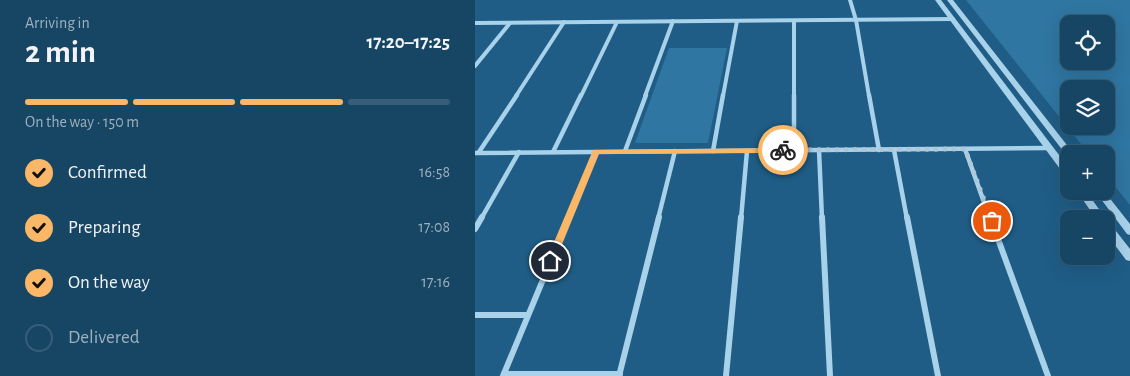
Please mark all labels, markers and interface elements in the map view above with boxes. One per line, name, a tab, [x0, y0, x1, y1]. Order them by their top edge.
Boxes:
text: Arriving in	[25, 15, 90, 31]
map controls	[1060, 15, 1115, 265]
button: locate	[1060, 15, 1115, 70]
text: 17:20–17:25	[366, 33, 450, 52]
text: 2 min	[25, 36, 96, 68]
button: layers	[1060, 80, 1115, 135]
text: On the way · 150 m	[25, 114, 139, 130]
courier	[758, 125, 808, 175]
icon: bike	[769, 136, 797, 164]
button: +	[1060, 145, 1115, 200]
icon: check	[25, 159, 53, 187]
text: Confirmed	[68, 163, 147, 182]
text: 16:58	[419, 164, 450, 180]
pin	[971, 200, 1013, 242]
icon: bag	[978, 207, 1006, 235]
button: −	[1060, 210, 1115, 265]
icon: check	[25, 214, 53, 242]
text: Preparing	[68, 218, 141, 237]
text: 17:08	[418, 219, 450, 235]
pin	[529, 240, 571, 282]
icon: home	[536, 247, 564, 275]
icon: check	[25, 269, 53, 297]
text: On the way	[68, 273, 150, 292]
text: 17:16	[421, 274, 450, 290]
text: Delivered	[68, 328, 140, 347]

